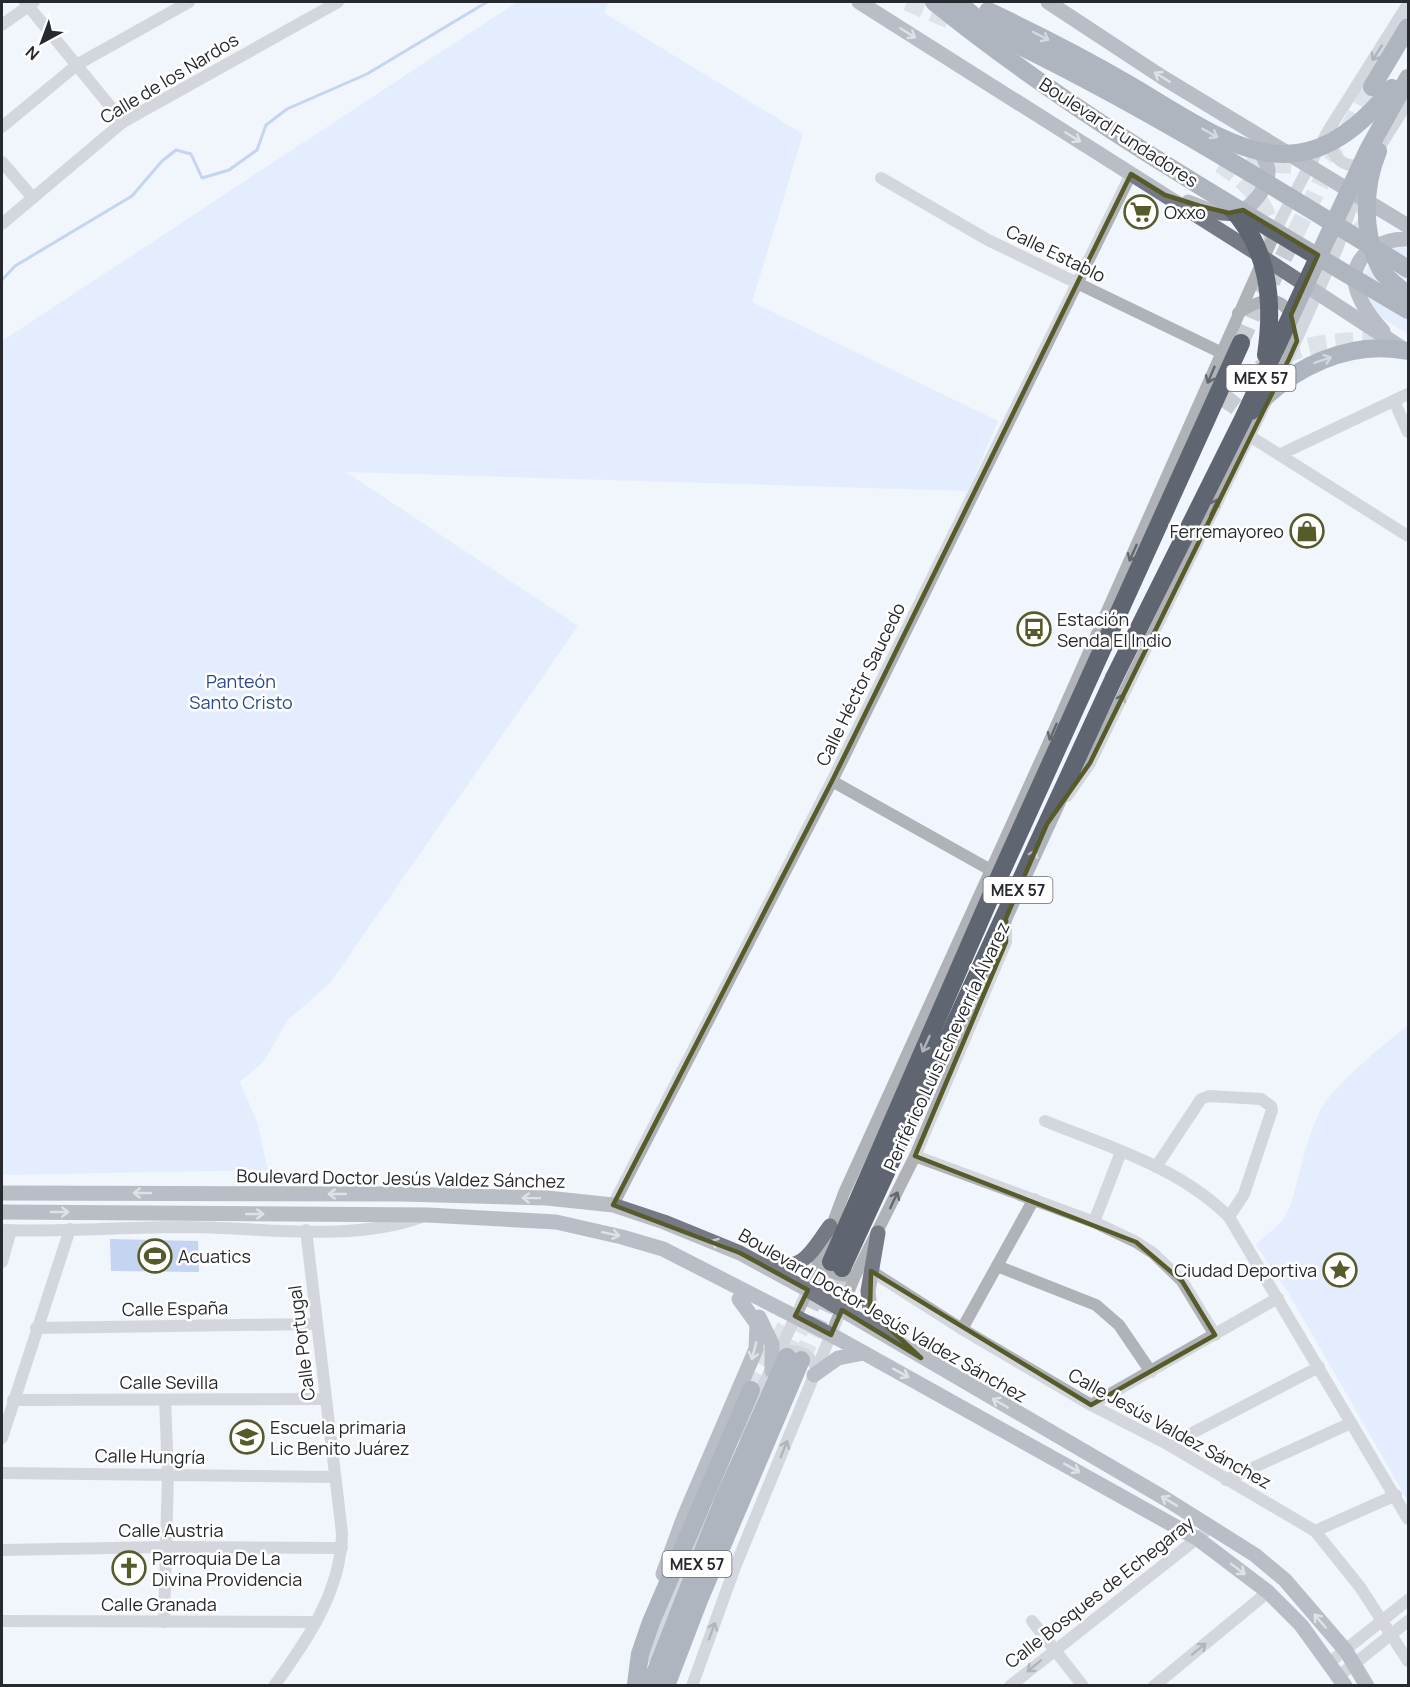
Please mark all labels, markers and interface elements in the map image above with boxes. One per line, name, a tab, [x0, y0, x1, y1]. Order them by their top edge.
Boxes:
north arrow	[12, 12, 72, 72]
street label: Calle de los Nardos	[95, 27, 243, 129]
one-way arrow	[899, 27, 916, 39]
one-way arrow	[1031, 31, 1049, 42]
text: N	[21, 41, 44, 65]
one-way arrow	[1370, 44, 1383, 61]
one-way arrow	[1154, 71, 1171, 83]
street label: Boulevard Fundadores	[1035, 72, 1203, 192]
one-way arrow	[1201, 127, 1218, 139]
one-way arrow	[1064, 131, 1081, 143]
supermarket icon: Oxxo	[1123, 194, 1159, 230]
place label: Oxxo	[1164, 200, 1206, 224]
street label: Calle Establo	[1002, 219, 1110, 287]
one-way arrow	[1313, 353, 1332, 364]
one-way arrow	[1204, 365, 1216, 383]
road number: MEX 57	[1226, 365, 1296, 391]
one-way arrow	[1208, 499, 1220, 517]
shop icon: Ferremayoreo	[1289, 513, 1325, 549]
place label: Ferremayoreo	[1170, 519, 1284, 543]
one-way arrow	[1126, 544, 1138, 562]
street label: Calle Héctor Saucedo	[810, 598, 910, 770]
place label: Estación Senda El Indio	[1057, 607, 1172, 652]
bus stop icon: Estación Senda El Indio	[1016, 611, 1052, 647]
park label: Panteón Santo Cristo	[189, 669, 293, 714]
one-way arrow	[1115, 693, 1127, 711]
one-way arrow	[1047, 722, 1059, 740]
one-way arrow	[1027, 849, 1038, 867]
road number: MEX 57	[984, 877, 1052, 903]
street label: Periférico Luis Echeverría Álvarez	[878, 917, 1014, 1175]
one-way arrow	[920, 1035, 931, 1053]
street label: Boulevard Doctor Jesús Valdez Sánchez	[236, 1163, 566, 1193]
one-way arrow	[132, 1187, 152, 1199]
one-way arrow	[327, 1188, 347, 1200]
one-way arrow	[889, 1191, 901, 1209]
one-way arrow	[522, 1192, 542, 1204]
one-way arrow	[49, 1206, 69, 1218]
one-way arrow	[244, 1208, 264, 1219]
street label: Boulevard Doctor Jesús Valdez Sánchez	[734, 1222, 1032, 1408]
one-way arrow	[600, 1229, 620, 1240]
sports icon: Acuatics	[137, 1238, 173, 1274]
one-way arrow	[710, 1238, 729, 1249]
place label: Acuatics	[178, 1244, 251, 1268]
place icon: Ciudad Deportiva	[1322, 1252, 1358, 1288]
place label: Ciudad Deportiva	[1174, 1258, 1317, 1282]
street label: Calle Portugal	[282, 1284, 320, 1402]
street label: Calle España	[122, 1295, 228, 1321]
one-way arrow	[748, 1341, 759, 1360]
street label: Calle Jesús Valdez Sánchez	[1064, 1362, 1276, 1494]
one-way arrow	[892, 1368, 909, 1380]
street label: Calle Sevilla	[120, 1370, 218, 1394]
one-way arrow	[992, 1397, 1009, 1409]
place label: Escuela primaria Lic Benito Juárez	[270, 1415, 410, 1460]
school or university icon: Escuela primaria Lic Benito Juárez	[229, 1419, 265, 1455]
one-way arrow	[779, 1440, 790, 1459]
street label: Calle Hungría	[95, 1443, 205, 1469]
one-way arrow	[1062, 1463, 1080, 1474]
one-way arrow	[1161, 1494, 1178, 1506]
street label: Calle Bosques de Echegaray	[1000, 1510, 1199, 1673]
street label: Calle Austria	[119, 1518, 223, 1542]
place label: Parroquia De La Divina Providencia	[152, 1546, 302, 1591]
church icon: Parroquia De La Divina Providencia	[111, 1550, 147, 1586]
road number: MEX 57	[662, 1551, 732, 1577]
one-way arrow	[1230, 1563, 1246, 1576]
street label: Calle Granada	[101, 1592, 217, 1616]
one-way arrow	[1313, 1614, 1327, 1629]
one-way arrow	[708, 1622, 719, 1640]
one-way arrow	[1191, 1642, 1207, 1655]
one-way arrow	[1026, 1660, 1042, 1673]

